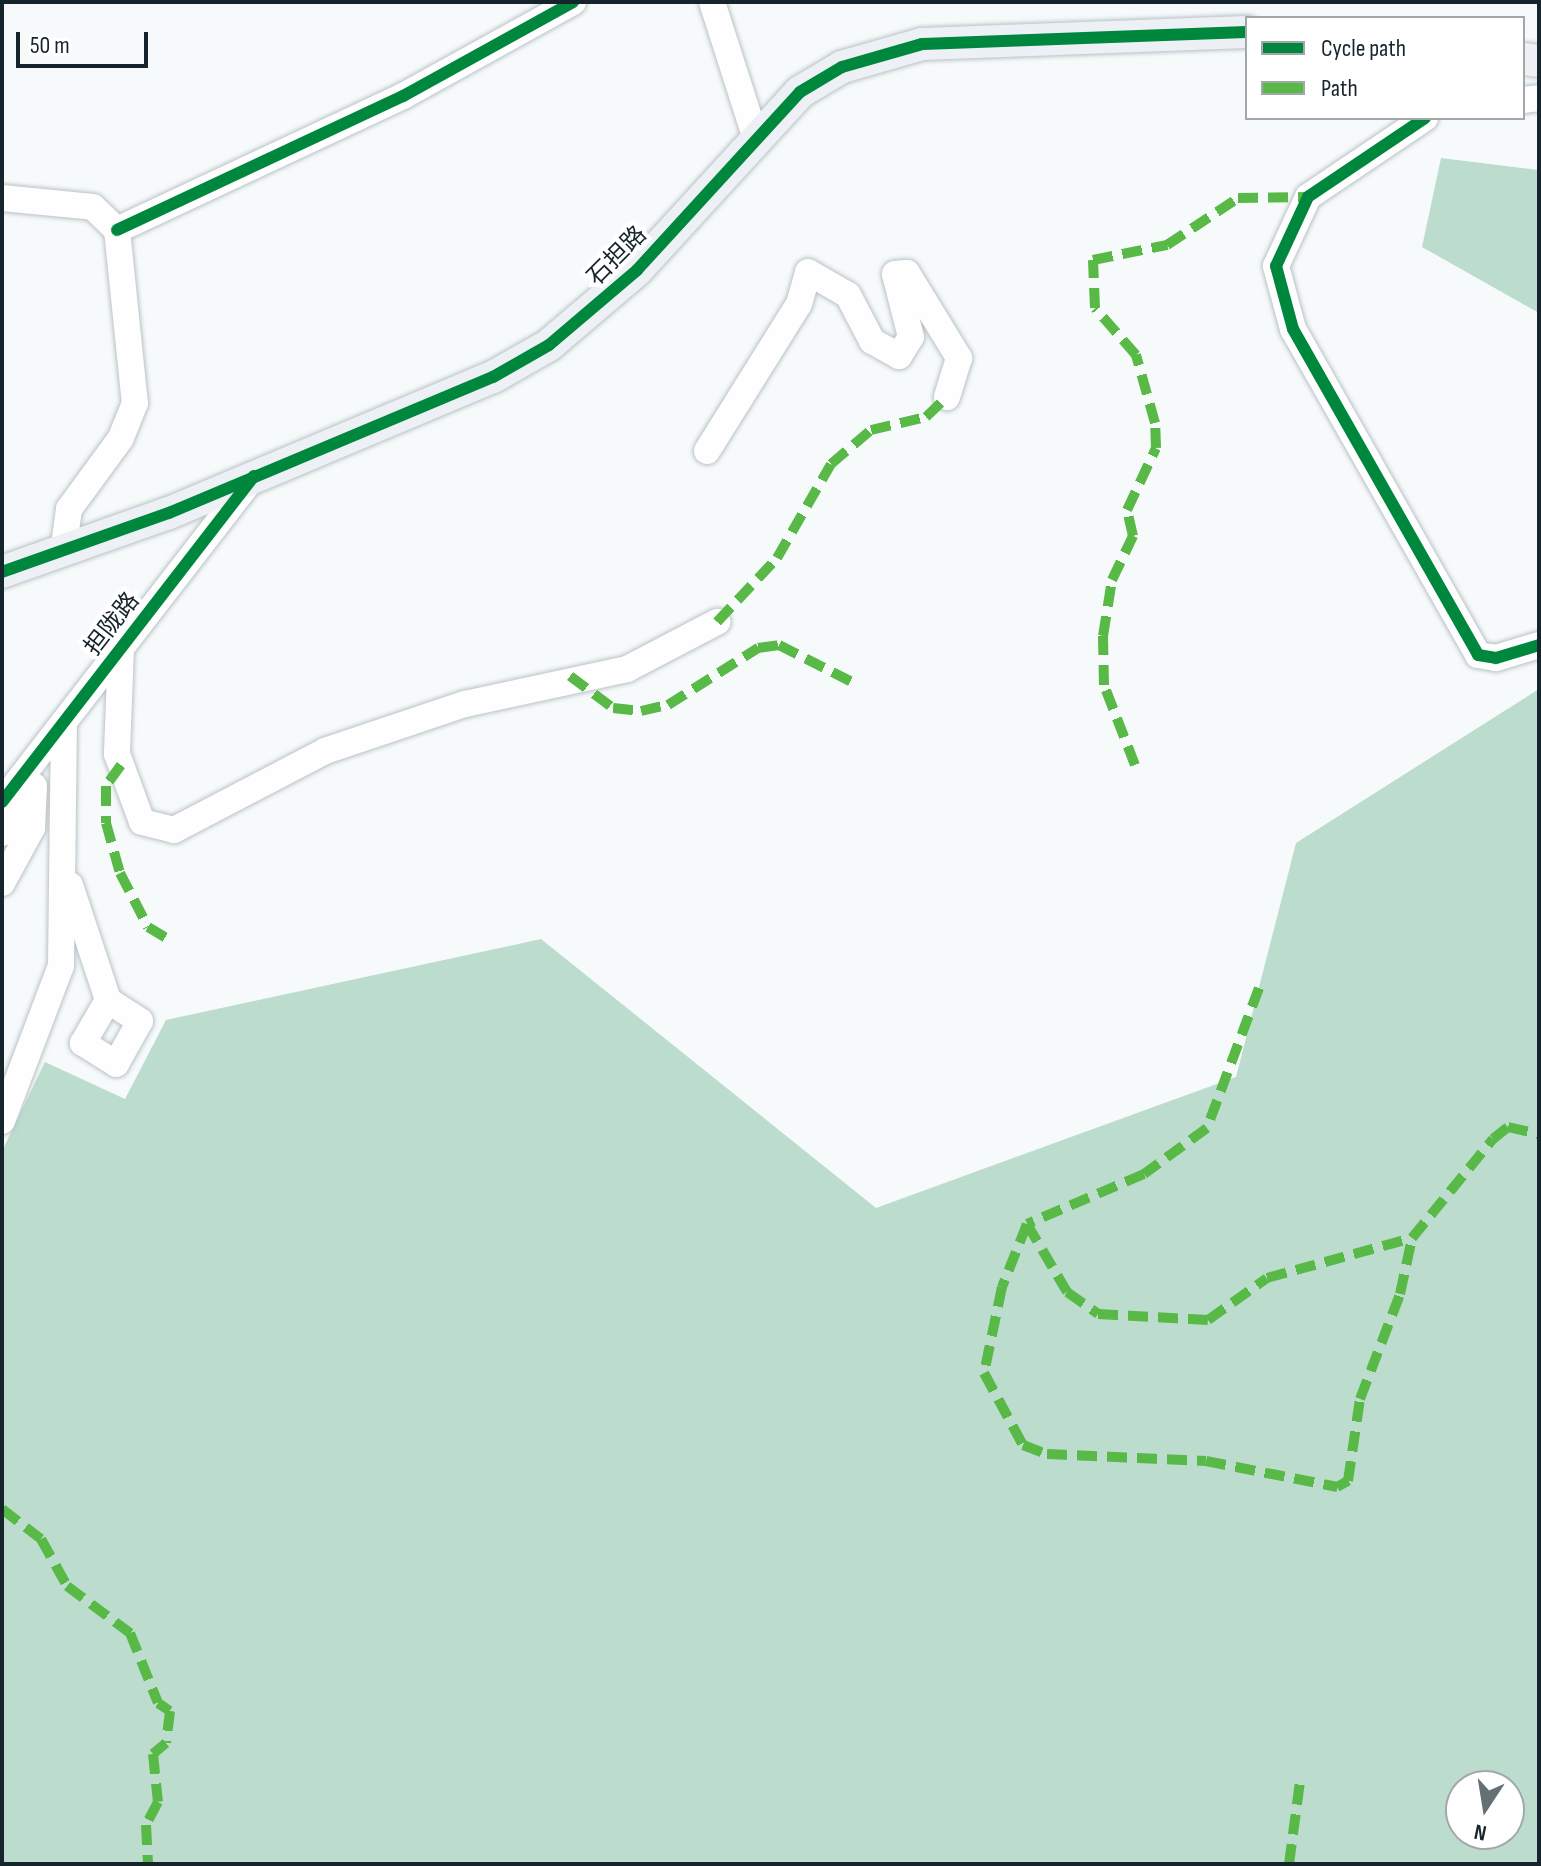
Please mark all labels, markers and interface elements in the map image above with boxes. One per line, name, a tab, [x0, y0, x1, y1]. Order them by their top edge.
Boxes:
scale bar	[20, 16, 152, 66]
legend	[1245, 16, 1525, 120]
text: 50 m	[30, 31, 70, 60]
text: Cycle path	[1321, 34, 1406, 63]
text: Path	[1321, 74, 1358, 103]
street label: 石担路	[581, 220, 653, 292]
street label: 担陇路	[78, 587, 146, 661]
north arrow	[1445, 1770, 1525, 1850]
text: N	[1472, 1818, 1489, 1846]

